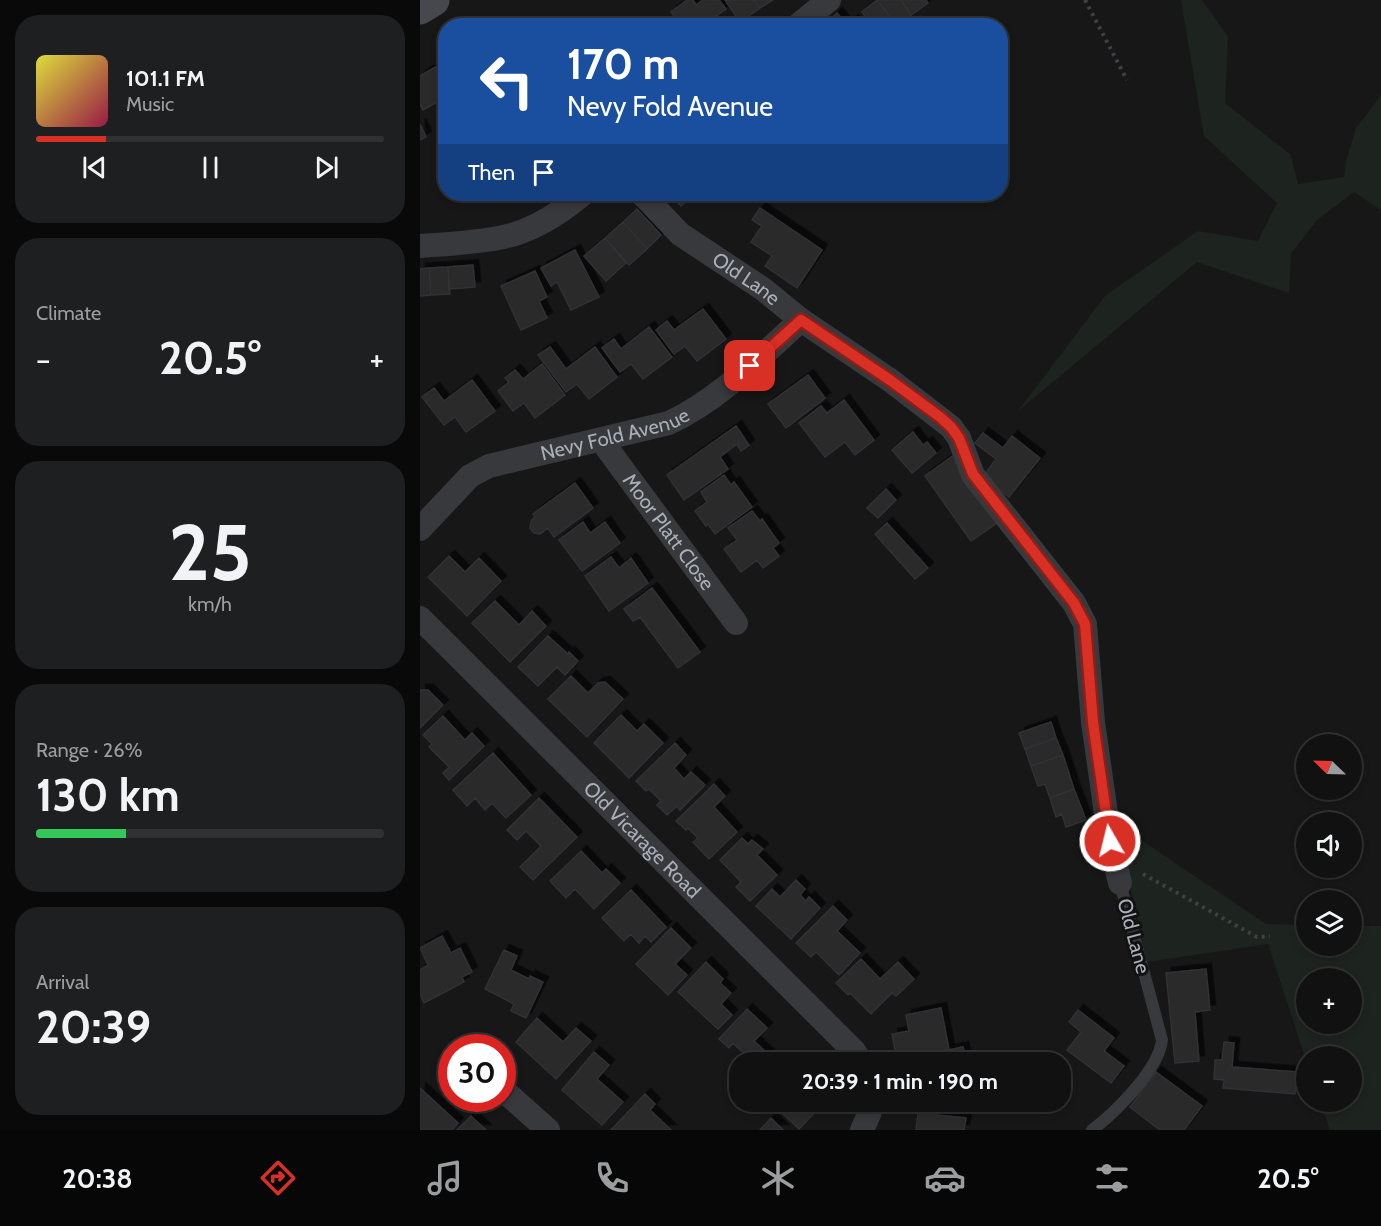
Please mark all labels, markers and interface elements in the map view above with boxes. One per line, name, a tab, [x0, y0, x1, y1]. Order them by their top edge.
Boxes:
text: 170 m	[567, 38, 679, 90]
icon: left	[468, 42, 546, 120]
text: 101.1 FM	[126, 65, 205, 92]
text: Nevy Fold Avenue	[567, 90, 773, 123]
text: Music	[126, 92, 174, 116]
icon: previous	[78, 151, 111, 184]
icon: pause	[194, 151, 227, 184]
icon: next	[310, 151, 343, 184]
icon: arrive	[527, 156, 560, 189]
text: Then	[468, 159, 515, 186]
street label: Old Lane	[708, 247, 785, 310]
text: Climate	[36, 301, 101, 325]
text: 20.5°	[159, 331, 261, 385]
text: −	[36, 339, 51, 379]
text: +	[369, 339, 384, 379]
pin	[724, 340, 775, 391]
icon: arrive	[733, 349, 766, 382]
street label: Nevy Fold Avenue	[538, 403, 693, 465]
street label: Moor Platt Close	[618, 469, 720, 595]
text: 25	[168, 505, 252, 600]
text: km/h	[188, 592, 232, 616]
north arrow	[1296, 734, 1362, 800]
map controls	[1296, 734, 1362, 1112]
text: Range · 26%	[36, 738, 143, 762]
text: 130 km	[36, 768, 180, 822]
street label: Old Vicarage Road	[579, 776, 706, 903]
position arrow	[1078, 809, 1142, 873]
button: sound	[1296, 812, 1362, 878]
button: layers	[1296, 890, 1362, 956]
street label: Old Lane	[1113, 896, 1155, 976]
button: +	[1296, 968, 1362, 1034]
text: Arrival	[36, 970, 89, 994]
text: 20:39	[36, 1000, 151, 1054]
speed limit sign: 30	[438, 1034, 516, 1112]
button: −	[1296, 1046, 1362, 1112]
text: 20:39 · 1 min · 190 m	[802, 1068, 998, 1095]
icon: directions	[257, 1157, 299, 1199]
icon: music	[424, 1157, 466, 1199]
icon: phone	[591, 1157, 633, 1199]
icon: climate	[757, 1157, 799, 1199]
icon: car	[924, 1157, 966, 1199]
icon: filters	[1091, 1157, 1133, 1199]
text: 20:38	[62, 1162, 133, 1195]
text: 20.5°	[1257, 1162, 1319, 1195]

